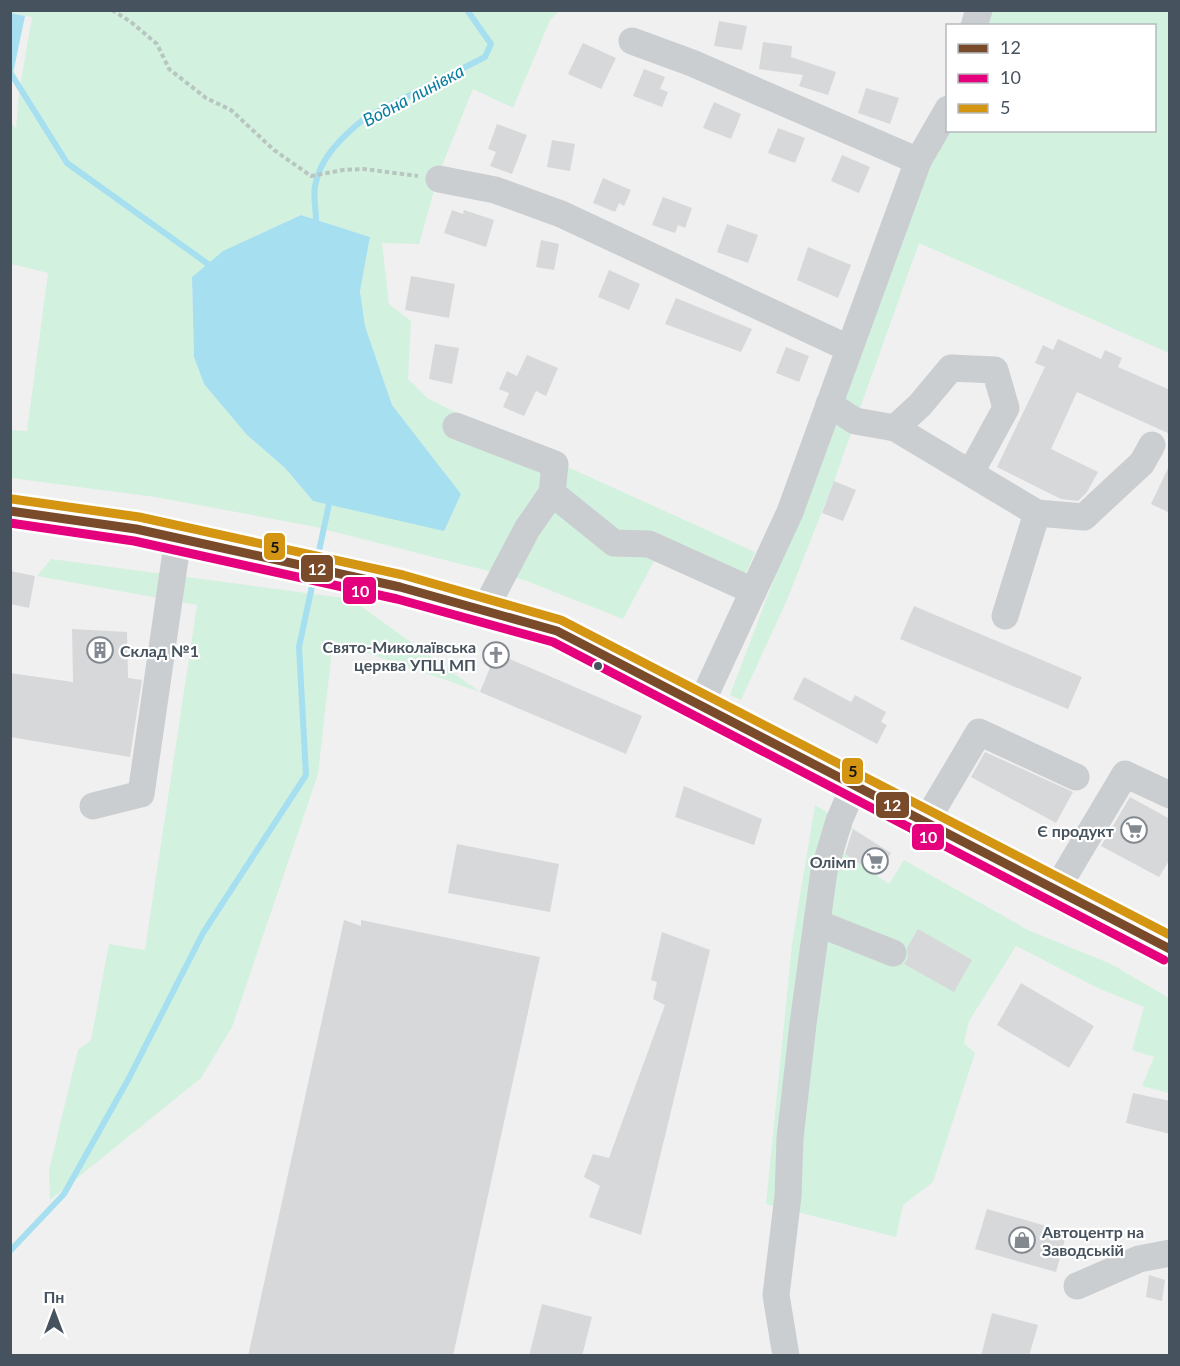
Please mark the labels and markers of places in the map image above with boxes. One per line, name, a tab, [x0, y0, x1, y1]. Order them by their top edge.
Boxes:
building icon: Склад №1	[85, 635, 115, 665]
place label: Свято-Миколаївська церква УПЦ МП	[322, 637, 476, 674]
church icon: Свято-Миколаївська церква УПЦ МП	[481, 640, 511, 670]
place label: Склад №1	[120, 641, 199, 660]
unlabelled marker	[592, 660, 604, 672]
supermarket icon: Є продукт	[1119, 815, 1149, 845]
place label: Є продукт	[1037, 821, 1115, 840]
supermarket icon: Олімп	[860, 846, 890, 876]
place label: Олімп	[810, 852, 856, 871]
place label: Автоцентр на Заводській	[1041, 1222, 1144, 1259]
shop icon: Автоцентр на Заводській	[1007, 1225, 1037, 1255]

